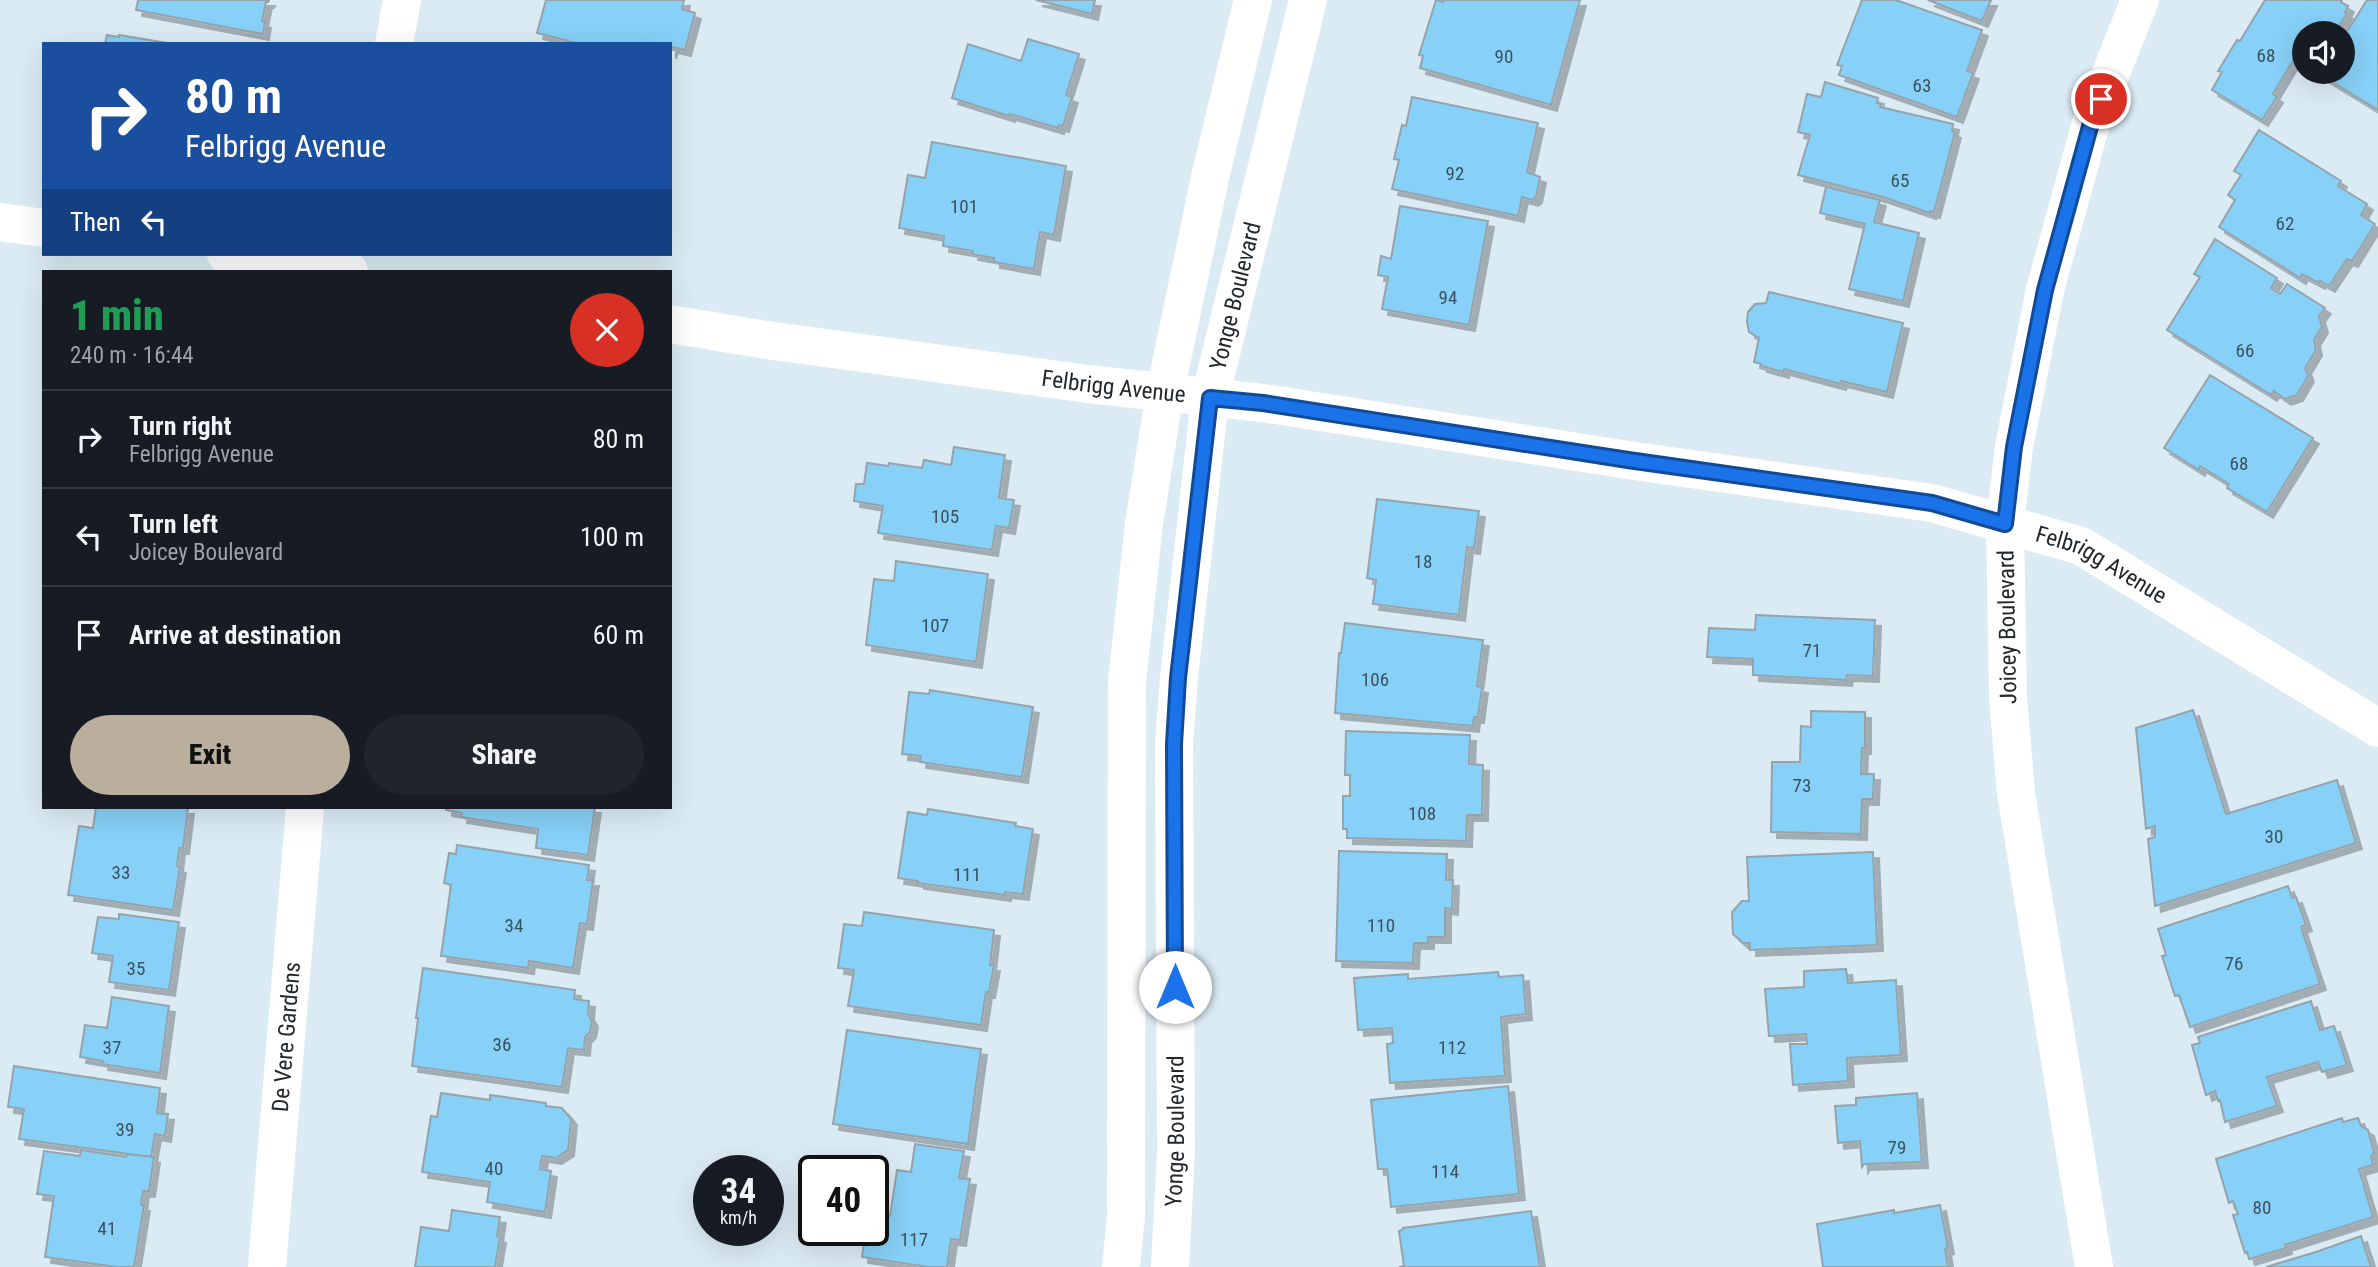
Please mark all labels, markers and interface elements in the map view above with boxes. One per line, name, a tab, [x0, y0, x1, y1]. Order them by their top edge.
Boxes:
map controls	[2292, 21, 2355, 84]
button: sound	[2292, 21, 2355, 84]
house number: 68	[2257, 44, 2275, 67]
house number: 90	[1495, 45, 1513, 68]
text: 80 m	[185, 68, 282, 125]
pin	[2071, 69, 2131, 129]
icon: right	[70, 70, 161, 161]
house number: 63	[1913, 74, 1931, 97]
icon: arrive	[2082, 80, 2120, 118]
text: Felbrigg Avenue	[185, 127, 386, 165]
house number: 92	[1446, 162, 1464, 185]
house number: 65	[1891, 169, 1909, 192]
house number: 101	[950, 195, 978, 218]
icon: left	[135, 203, 173, 241]
text: Then	[70, 207, 121, 237]
house number: 62	[2276, 212, 2294, 235]
street label: Yonge Boulevard	[1204, 219, 1267, 373]
house number: 94	[1439, 286, 1457, 309]
text: 1 min	[70, 291, 164, 340]
button: close	[570, 293, 644, 367]
house number: 66	[2236, 339, 2254, 362]
text: 240 m · 16:44	[70, 342, 194, 369]
street label: Felbrigg Avenue	[1040, 365, 1187, 409]
text: Turn right	[129, 411, 231, 441]
icon: right	[70, 420, 108, 458]
text: 80 m	[593, 424, 644, 454]
text: Felbrigg Avenue	[129, 441, 274, 468]
house number: 68	[2230, 452, 2248, 475]
house number: 105	[931, 505, 959, 528]
text: Turn left	[129, 509, 218, 539]
icon: left	[70, 518, 108, 556]
street label: Felbrigg Avenue	[2033, 521, 2172, 609]
text: 100 m	[580, 522, 644, 552]
text: Joicey Boulevard	[129, 539, 283, 566]
house number: 18	[1414, 550, 1432, 573]
street label: Joicey Boulevard	[1993, 550, 2022, 704]
house number: 107	[921, 614, 949, 637]
icon: arrive	[70, 616, 108, 654]
text: Arrive at destination	[129, 620, 341, 650]
text: 60 m	[593, 620, 644, 650]
house number: 71	[1803, 639, 1821, 662]
house number: 106	[1361, 668, 1389, 691]
button: Exit	[70, 715, 350, 795]
button: Share	[364, 715, 644, 795]
house number: 73	[1793, 774, 1811, 797]
house number: 108	[1408, 802, 1436, 825]
house number: 30	[2265, 825, 2283, 848]
house number: 33	[112, 861, 130, 884]
house number: 111	[953, 863, 981, 886]
house number: 34	[505, 914, 523, 937]
house number: 110	[1367, 914, 1395, 937]
position arrow	[1138, 950, 1212, 1024]
house number: 76	[2225, 952, 2243, 975]
house number: 35	[127, 957, 145, 980]
street label: De Vere Gardens	[267, 961, 306, 1113]
house number: 36	[493, 1033, 511, 1056]
house number: 37	[103, 1036, 121, 1059]
house number: 112	[1438, 1036, 1466, 1059]
street label: Yonge Boulevard	[1160, 1055, 1190, 1208]
house number: 39	[116, 1118, 134, 1141]
house number: 79	[1888, 1136, 1906, 1159]
speed limit sign: 40	[798, 1155, 889, 1246]
house number: 40	[485, 1157, 503, 1180]
house number: 114	[1431, 1160, 1459, 1183]
text: 34	[721, 1171, 756, 1212]
house number: 80	[2253, 1196, 2271, 1219]
text: km/h	[720, 1207, 757, 1228]
house number: 41	[98, 1217, 116, 1240]
house number: 117	[900, 1228, 928, 1251]

